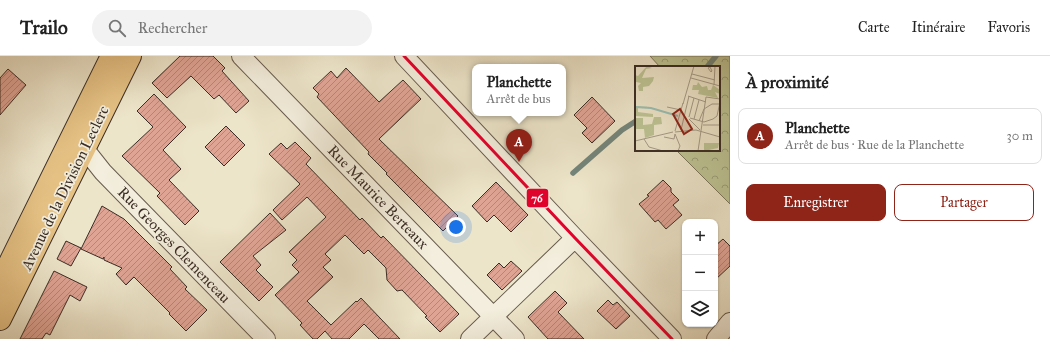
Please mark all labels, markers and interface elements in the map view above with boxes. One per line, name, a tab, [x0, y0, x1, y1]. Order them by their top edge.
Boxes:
search box	[92, 10, 372, 46]
text: Trailo	[20, 16, 68, 39]
icon: search	[106, 17, 128, 39]
text: Rechercher	[138, 19, 207, 37]
text: Carte	[858, 19, 890, 36]
text: Itinéraire	[912, 19, 965, 36]
text: Favoris	[987, 19, 1030, 36]
popup	[472, 64, 566, 116]
inset map	[635, 66, 720, 151]
text: À proximité	[746, 72, 829, 93]
text: Planchette	[487, 73, 551, 91]
text: Arrêt de bus	[487, 91, 550, 107]
street label: Avenue de la Division Leclerc	[17, 103, 113, 274]
text: Planchette	[785, 119, 850, 137]
text: A	[756, 128, 764, 144]
text: 30 m	[1007, 128, 1033, 144]
pin: A	[506, 129, 532, 162]
text: Arrêt de bus · Rue de la Planchette	[785, 137, 964, 153]
street label: Rue Maurice Berteaux	[324, 141, 432, 253]
street label: Rue Georges Clemenceau	[114, 183, 234, 307]
button: Enregistrer	[746, 184, 886, 221]
button: Partager	[894, 184, 1034, 221]
line badge: 76	[526, 188, 549, 208]
text: 76	[531, 192, 544, 205]
your location	[446, 217, 466, 237]
map controls	[682, 219, 718, 327]
button: +	[682, 219, 718, 255]
button: −	[682, 255, 718, 291]
button: layers	[682, 291, 718, 327]

